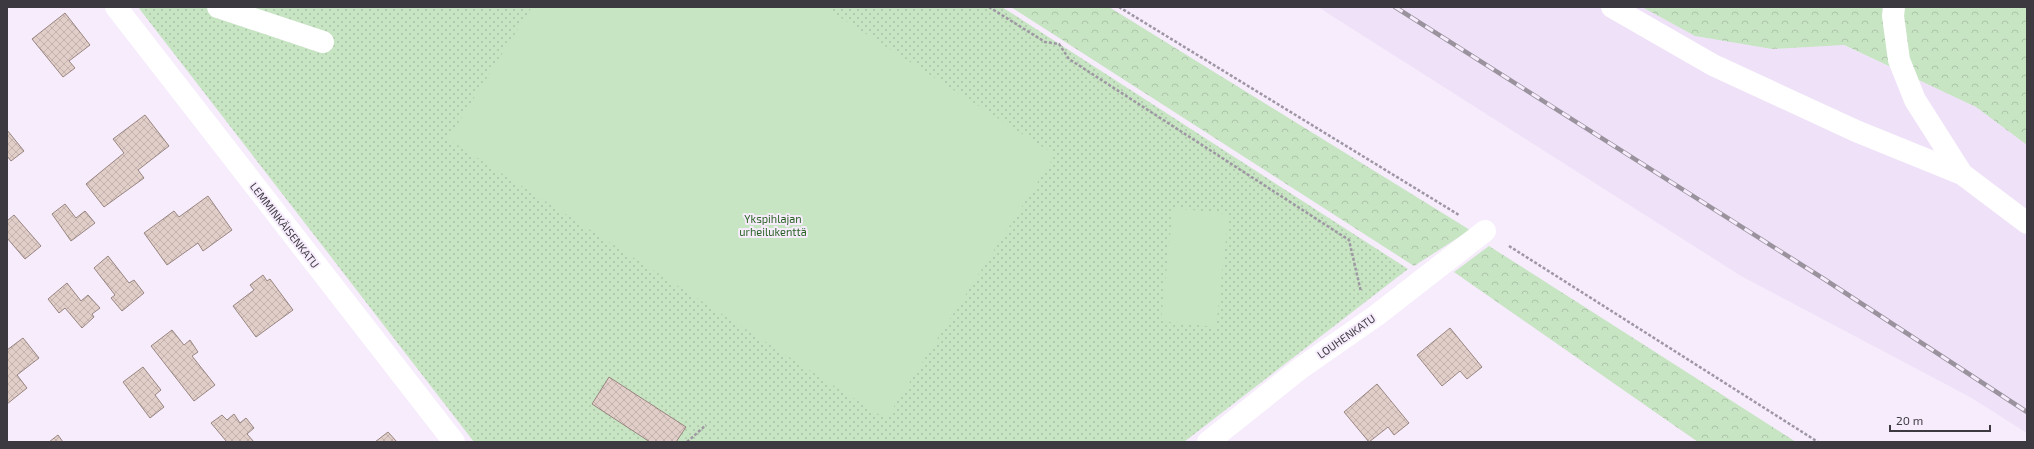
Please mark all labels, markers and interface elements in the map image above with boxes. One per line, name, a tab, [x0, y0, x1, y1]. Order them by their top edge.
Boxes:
street label: LEMMINKÄISENKATU	[248, 180, 322, 270]
park label: Ykspihlajan urheilukenttä	[739, 212, 807, 238]
street label: LOUHENKATU	[1314, 311, 1378, 361]
scale bar	[1890, 407, 1990, 433]
text: 20 m	[1896, 413, 1923, 427]

